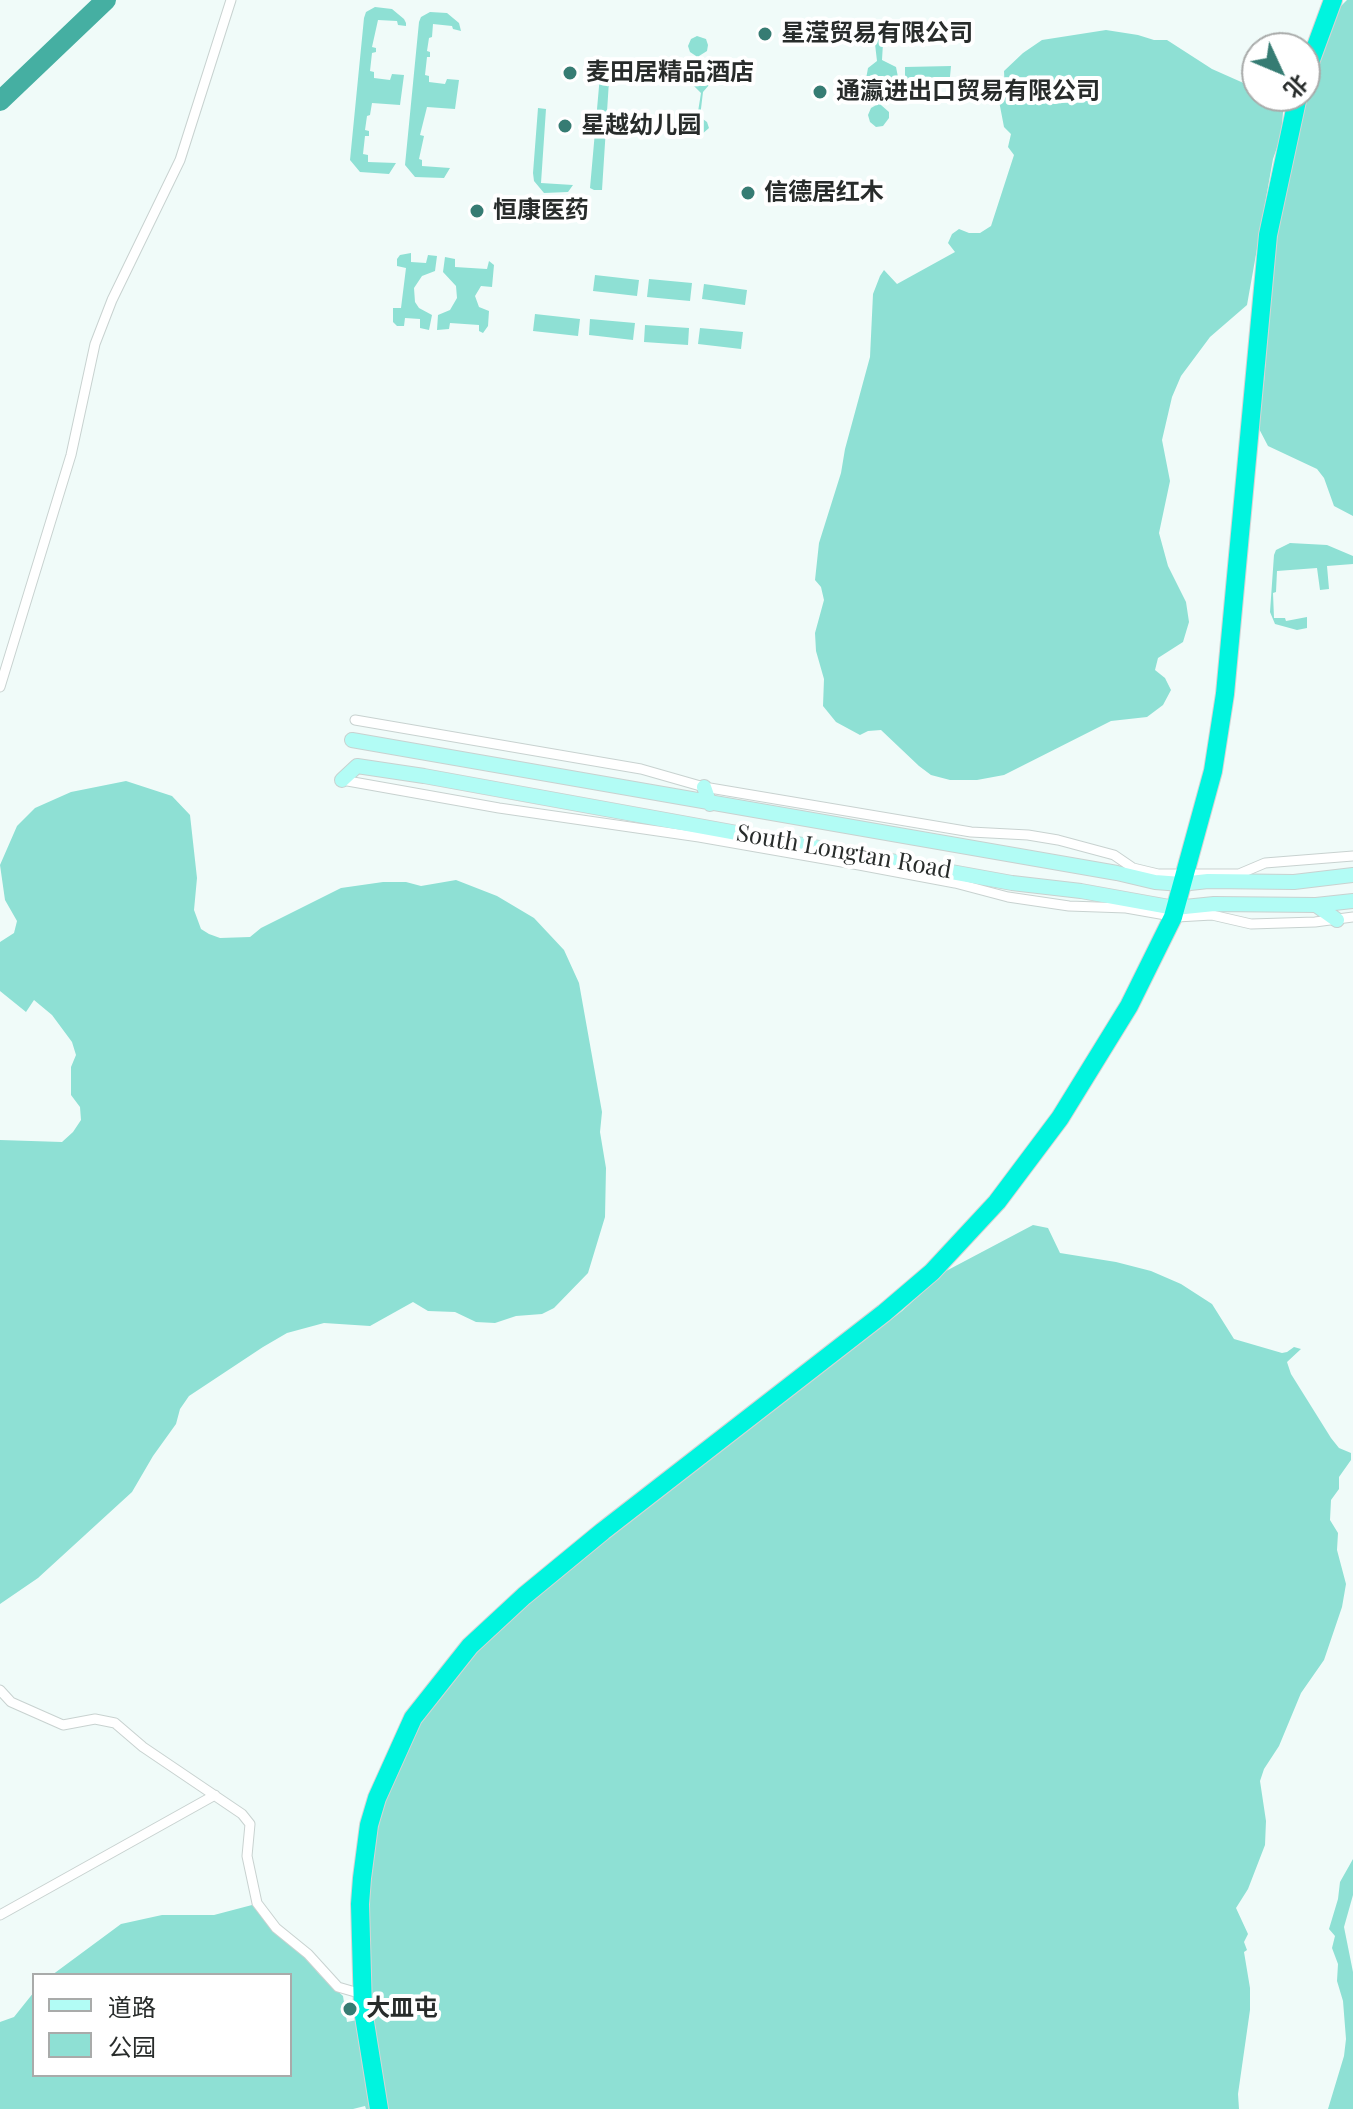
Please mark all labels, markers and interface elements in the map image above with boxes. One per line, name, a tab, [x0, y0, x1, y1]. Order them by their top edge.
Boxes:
place label: 星滢贸易有限公司	[781, 20, 973, 48]
marker: 星滢贸易有限公司	[756, 25, 774, 43]
north arrow	[1241, 32, 1321, 112]
place label: 麦田居精品酒店	[586, 59, 754, 87]
marker: 麦田居精品酒店	[561, 64, 579, 82]
text: 北	[1278, 69, 1315, 106]
place label: 通瀛进出口贸易有限公司	[836, 78, 1100, 106]
marker: 通瀛进出口贸易有限公司	[811, 83, 829, 101]
place label: 星越幼儿园	[581, 112, 701, 140]
marker: 星越幼儿园	[556, 117, 574, 135]
place label: 信德居红木	[764, 179, 884, 207]
marker: 信德居红木	[739, 184, 757, 202]
place label: 恒康医药	[493, 197, 589, 225]
marker: 恒康医药	[468, 202, 486, 220]
street label: South Longtan Road	[734, 819, 954, 885]
legend	[32, 1973, 292, 2077]
text: 道路	[108, 1990, 156, 2022]
place label: 大皿屯	[366, 1995, 438, 2023]
marker: 大皿屯	[341, 2000, 359, 2018]
text: 公园	[108, 2030, 156, 2062]

